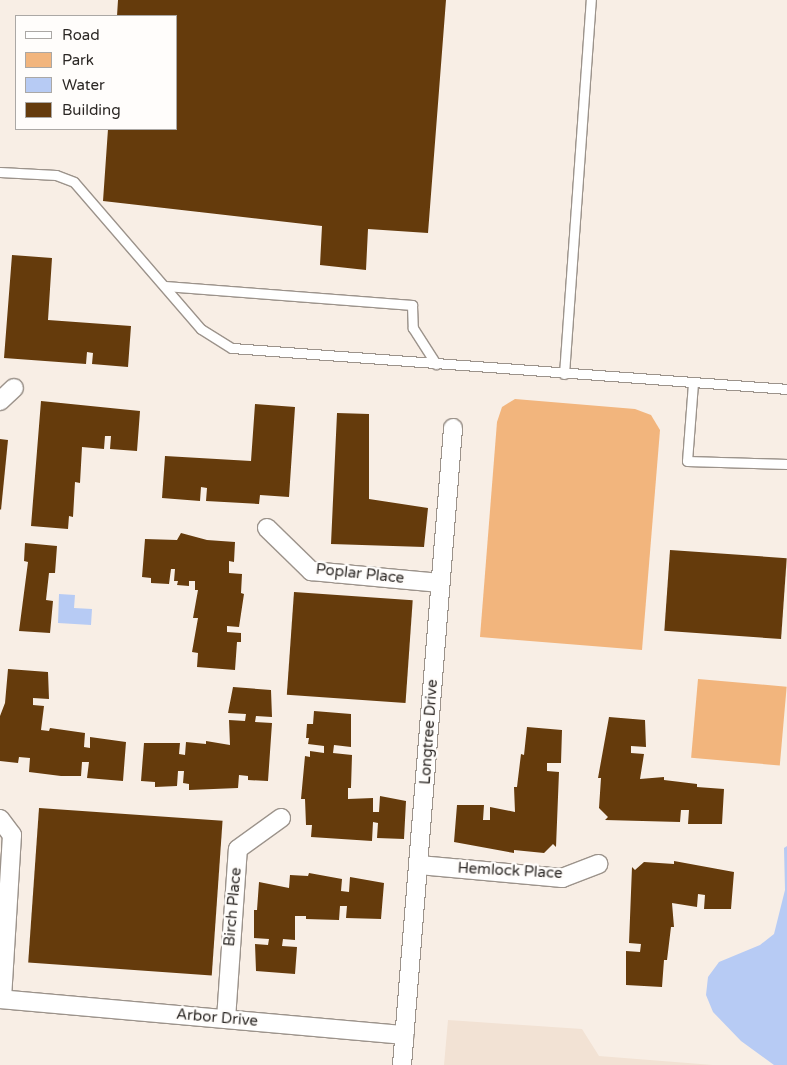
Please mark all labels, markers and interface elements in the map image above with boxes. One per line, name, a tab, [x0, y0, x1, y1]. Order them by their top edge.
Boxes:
legend	[15, 15, 178, 130]
text: Road	[62, 26, 100, 44]
text: Park	[62, 51, 94, 69]
text: Water	[62, 76, 105, 94]
text: Building	[62, 101, 121, 119]
street label: Poplar Place	[315, 560, 405, 588]
street label: Longtree Drive	[416, 679, 442, 785]
street label: Hemlock Place	[457, 859, 563, 883]
street label: Birch Place	[221, 867, 245, 947]
street label: Arbor Drive	[175, 1005, 259, 1031]

